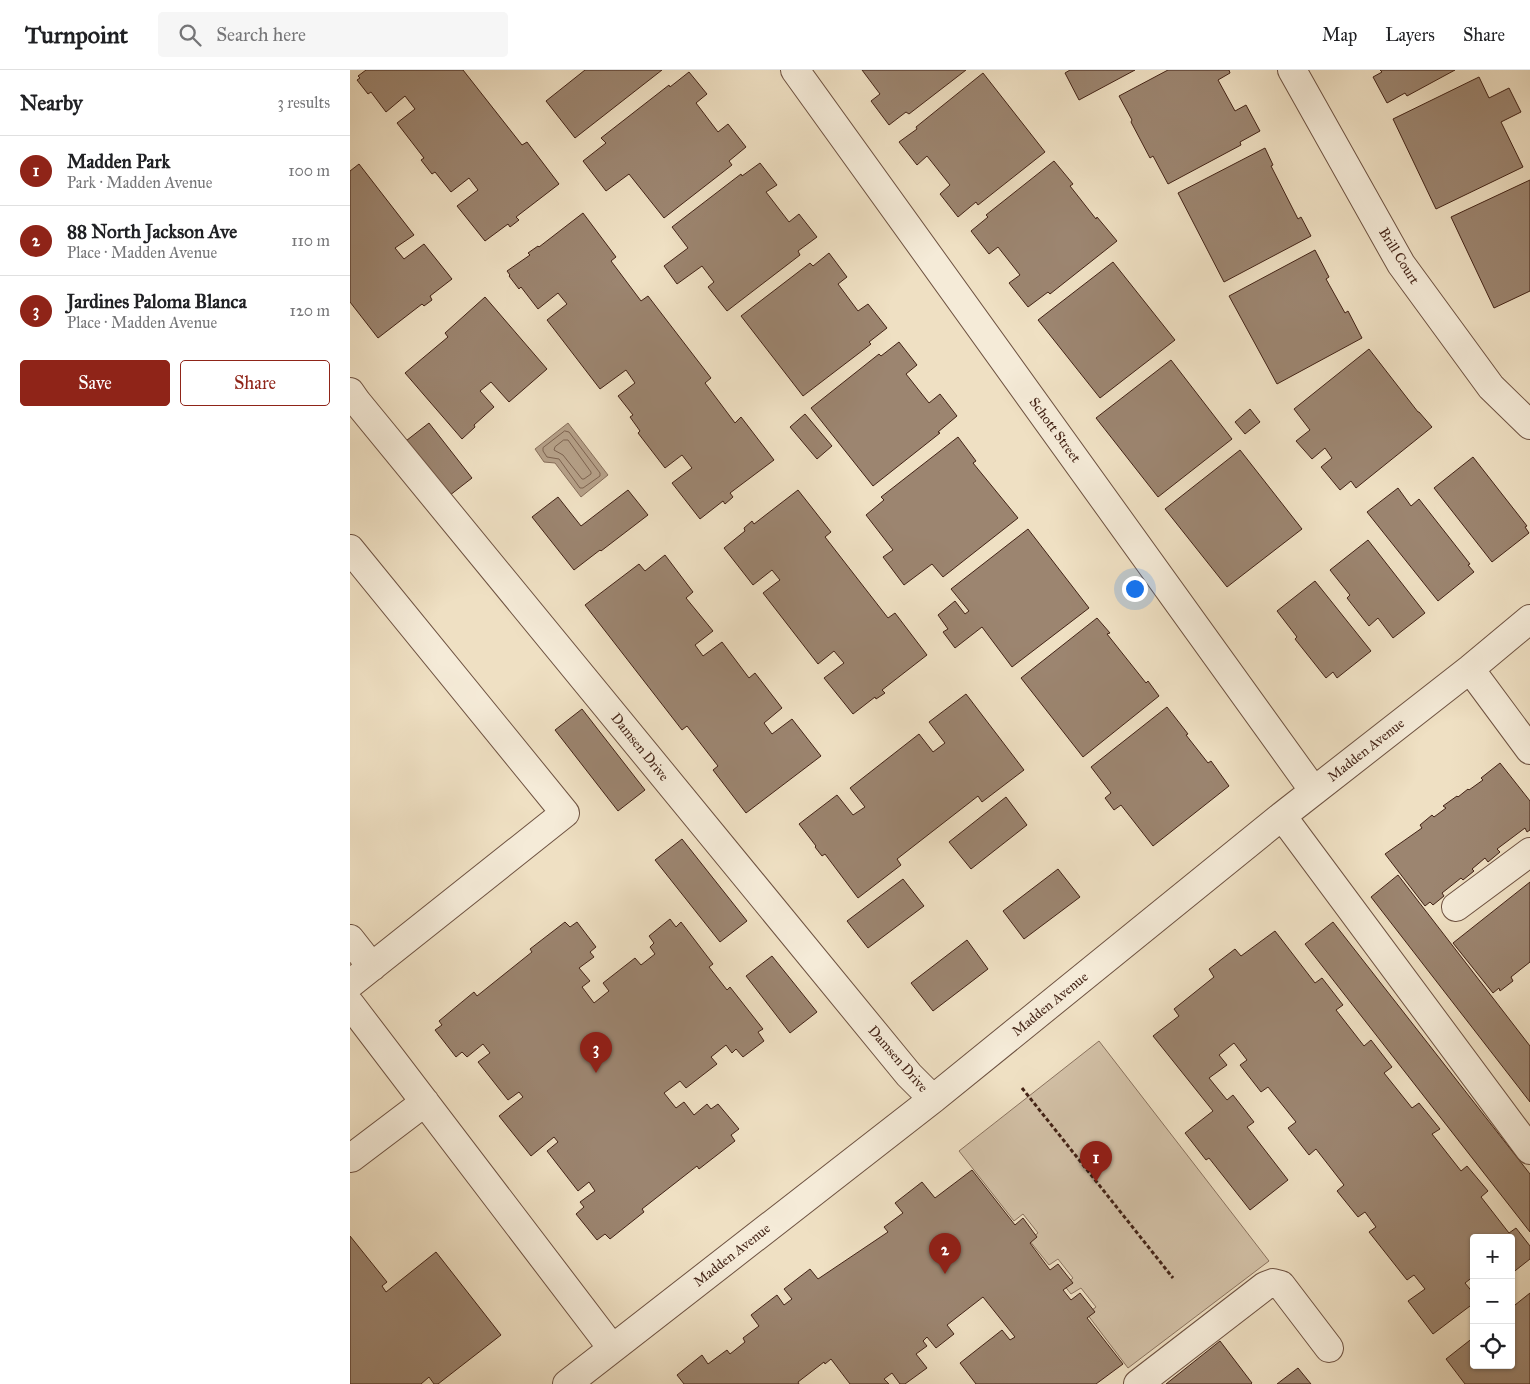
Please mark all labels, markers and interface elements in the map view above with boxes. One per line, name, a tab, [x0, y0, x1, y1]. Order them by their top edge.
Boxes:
search box	[158, 12, 508, 57]
text: Turnpoint	[25, 20, 128, 50]
icon: search	[176, 21, 204, 49]
text: Search here	[216, 23, 306, 46]
text: Map	[1322, 24, 1357, 46]
text: Layers	[1385, 24, 1435, 46]
text: Share	[1463, 24, 1505, 46]
text: Nearby	[20, 90, 83, 116]
text: 3 results	[277, 93, 330, 112]
text: Madden Park	[67, 150, 170, 173]
text: 1	[33, 161, 39, 180]
text: 100 m	[288, 161, 330, 180]
text: Park · Madden Avenue	[67, 173, 212, 192]
text: 88 North Jackson Ave	[67, 220, 237, 243]
street label: Brill Court	[1375, 225, 1423, 287]
text: 2	[32, 231, 40, 250]
text: 110 m	[291, 231, 330, 250]
text: Place · Madden Avenue	[67, 243, 217, 262]
text: Jardines Paloma Blanca	[67, 290, 247, 313]
text: 3	[33, 301, 39, 320]
text: 120 m	[290, 301, 330, 320]
text: Place · Madden Avenue	[67, 313, 217, 332]
button: Save	[20, 360, 170, 406]
button: Share	[180, 360, 330, 406]
street label: Schott Street	[1026, 394, 1084, 466]
your location	[1122, 576, 1148, 602]
street label: Damsen Drive	[607, 710, 673, 785]
street label: Madden Avenue	[1324, 715, 1408, 785]
street label: Madden Avenue	[1009, 968, 1092, 1040]
street label: Damsen Drive	[864, 1022, 932, 1096]
pin: 3	[580, 1032, 612, 1073]
pin: 1	[1080, 1141, 1112, 1182]
street label: Madden Avenue	[690, 1220, 774, 1290]
pin: 2	[929, 1233, 961, 1274]
map controls	[1470, 1234, 1515, 1369]
button: +	[1470, 1234, 1515, 1279]
button: −	[1470, 1279, 1515, 1324]
button: locate	[1470, 1324, 1515, 1369]

